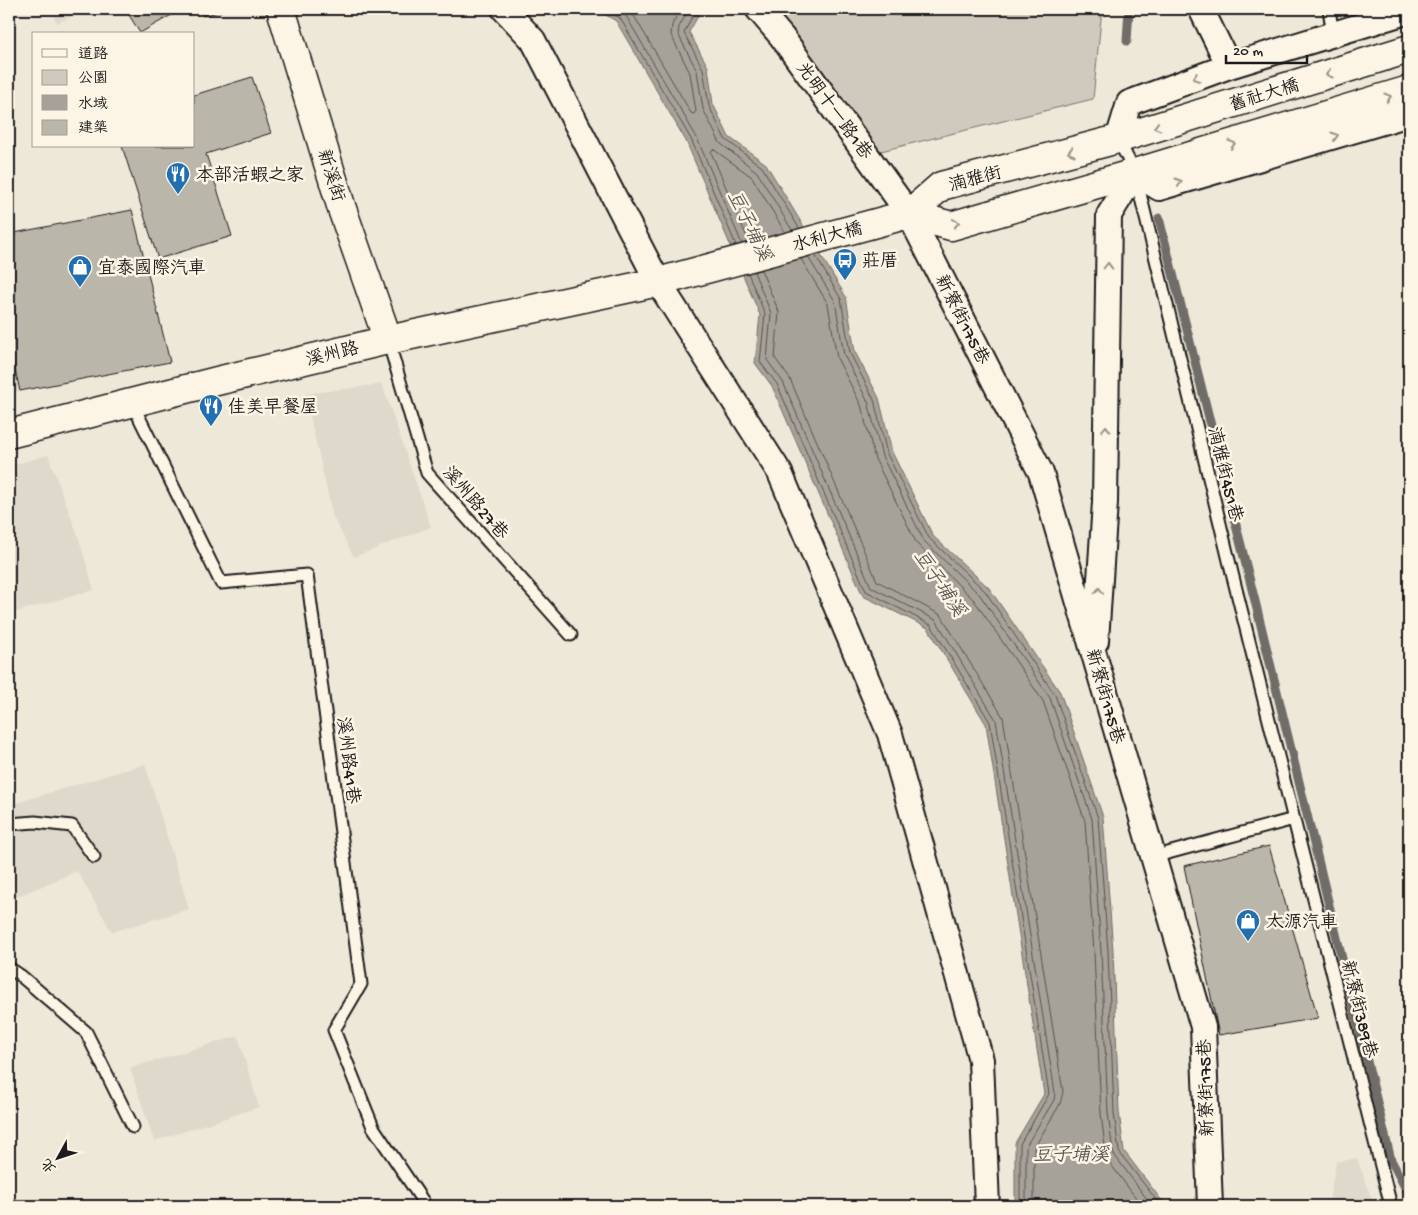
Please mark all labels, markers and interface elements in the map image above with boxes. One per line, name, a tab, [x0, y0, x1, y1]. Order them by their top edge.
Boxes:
legend	[32, 32, 195, 148]
scale bar	[1226, 32, 1307, 64]
text: 20 m	[1233, 43, 1263, 61]
text: 道路	[78, 46, 108, 64]
street label: 光明十一路1巷	[791, 58, 876, 164]
one-way arrow	[1326, 68, 1334, 78]
text: 公園	[78, 70, 108, 88]
one-way arrow	[1192, 72, 1201, 82]
street label: 舊社大橋	[1227, 75, 1302, 117]
one-way arrow	[1383, 92, 1391, 102]
text: 水域	[78, 96, 108, 114]
text: 建築	[78, 120, 108, 138]
one-way arrow	[1154, 121, 1162, 131]
one-way arrow	[1330, 132, 1338, 142]
one-way arrow	[1227, 139, 1236, 149]
one-way arrow	[1067, 146, 1075, 156]
street label: 新溪街	[312, 147, 349, 205]
restaurant icon: 本部活蝦之家	[165, 161, 191, 195]
street label: 湳雅街	[946, 161, 1004, 198]
place label: 本部活蝦之家	[196, 165, 304, 187]
one-way arrow	[1174, 177, 1182, 187]
water label: 豆子埔溪	[721, 187, 776, 267]
street label: 水利大橋	[790, 218, 865, 258]
one-way arrow	[951, 219, 960, 229]
bus stop icon: 莊厝	[832, 247, 858, 281]
place label: 莊厝	[862, 251, 898, 273]
shop icon: 宜泰國際汽車	[67, 254, 93, 288]
place label: 宜泰國際汽車	[98, 258, 206, 280]
one-way arrow	[1103, 262, 1113, 270]
street label: 新寮街175巷	[929, 271, 993, 369]
street label: 溪州路	[304, 338, 361, 372]
restaurant icon: 佳美早餐屋	[198, 393, 224, 427]
place label: 佳美早餐屋	[228, 397, 318, 419]
street label: 湳雅街451巷	[1202, 424, 1247, 524]
one-way arrow	[1101, 425, 1111, 432]
street label: 溪州路27巷	[437, 462, 512, 545]
water label: 豆子埔溪	[907, 545, 970, 623]
one-way arrow	[1093, 587, 1104, 595]
street label: 新寮街175巷	[1080, 646, 1128, 747]
street label: 溪州路41巷	[331, 715, 363, 805]
shop icon: 太源汽車	[1235, 908, 1261, 942]
place label: 太源汽車	[1266, 912, 1338, 934]
street label: 新寮街389巷	[1335, 958, 1381, 1061]
street label: 新寮街175巷	[1194, 1039, 1220, 1137]
north arrow	[32, 1132, 82, 1182]
water label: 豆子埔溪	[1033, 1144, 1110, 1168]
text: 北	[39, 1154, 61, 1176]

